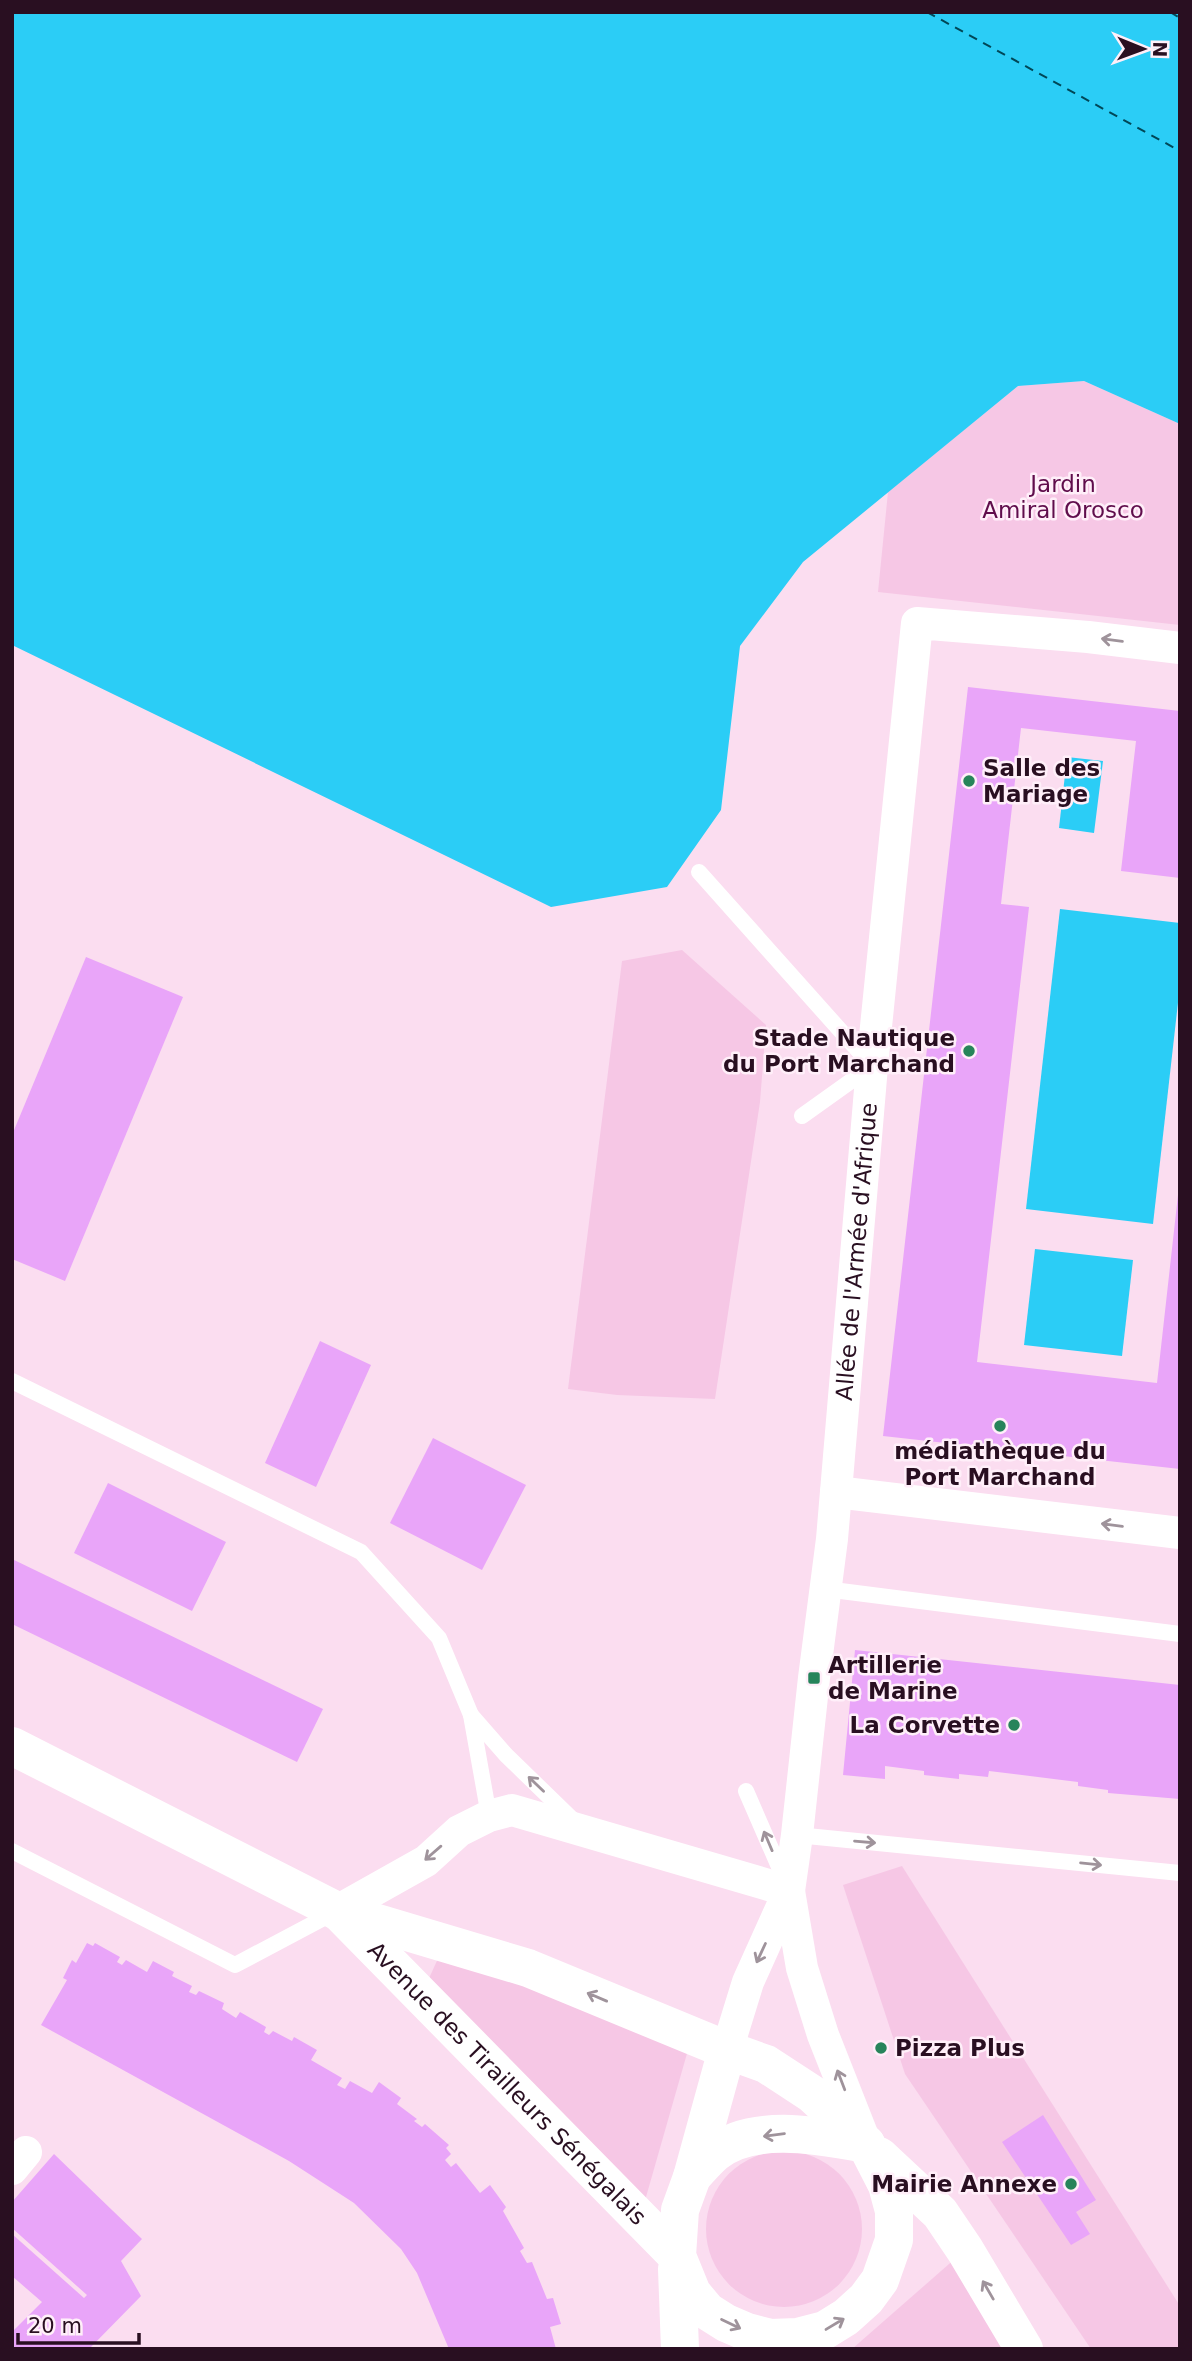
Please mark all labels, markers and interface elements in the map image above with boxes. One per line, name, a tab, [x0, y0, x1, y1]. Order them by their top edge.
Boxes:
north arrow	[1108, 14, 1178, 84]
text: N	[1149, 41, 1171, 57]
park label: Jardin Amiral Orosco	[982, 471, 1144, 523]
one-way arrow	[1101, 634, 1124, 647]
place label: Salle des Mariage	[983, 755, 1100, 807]
marker: Salle des Mariage	[961, 773, 977, 789]
place label: Stade Nautique du Port Marchand	[723, 1025, 955, 1077]
marker: Stade Nautique du Port Marchand	[961, 1043, 977, 1059]
street label: Allée de l'Armée d'Afrique	[831, 1102, 882, 1402]
marker: médiathèque du Port Marchand	[992, 1418, 1008, 1434]
place label: médiathèque du Port Marchand	[894, 1438, 1106, 1490]
one-way arrow	[1101, 1519, 1124, 1532]
place label: Artillerie de Marine	[828, 1652, 958, 1704]
marker: Artillerie de Marine	[806, 1670, 822, 1686]
place label: La Corvette	[850, 1712, 1000, 1738]
marker: La Corvette	[1006, 1717, 1022, 1733]
one-way arrow	[527, 1775, 544, 1792]
one-way arrow	[761, 1831, 774, 1853]
one-way arrow	[853, 1836, 876, 1849]
one-way arrow	[425, 1845, 443, 1861]
one-way arrow	[1079, 1858, 1102, 1871]
street label: Avenue des Tirailleurs Sénégalais	[363, 1936, 652, 2230]
one-way arrow	[754, 1942, 767, 1963]
one-way arrow	[587, 1990, 609, 2003]
place label: Pizza Plus	[895, 2035, 1025, 2061]
marker: Pizza Plus	[873, 2040, 889, 2056]
one-way arrow	[833, 2069, 846, 2091]
one-way arrow	[763, 2129, 785, 2142]
place label: Mairie Annexe	[871, 2171, 1057, 2197]
marker: Mairie Annexe	[1063, 2176, 1079, 2192]
one-way arrow	[981, 2281, 995, 2301]
scale bar	[18, 2302, 138, 2346]
text: 20 m	[28, 2314, 82, 2338]
one-way arrow	[825, 2317, 845, 2331]
one-way arrow	[720, 2318, 741, 2331]

